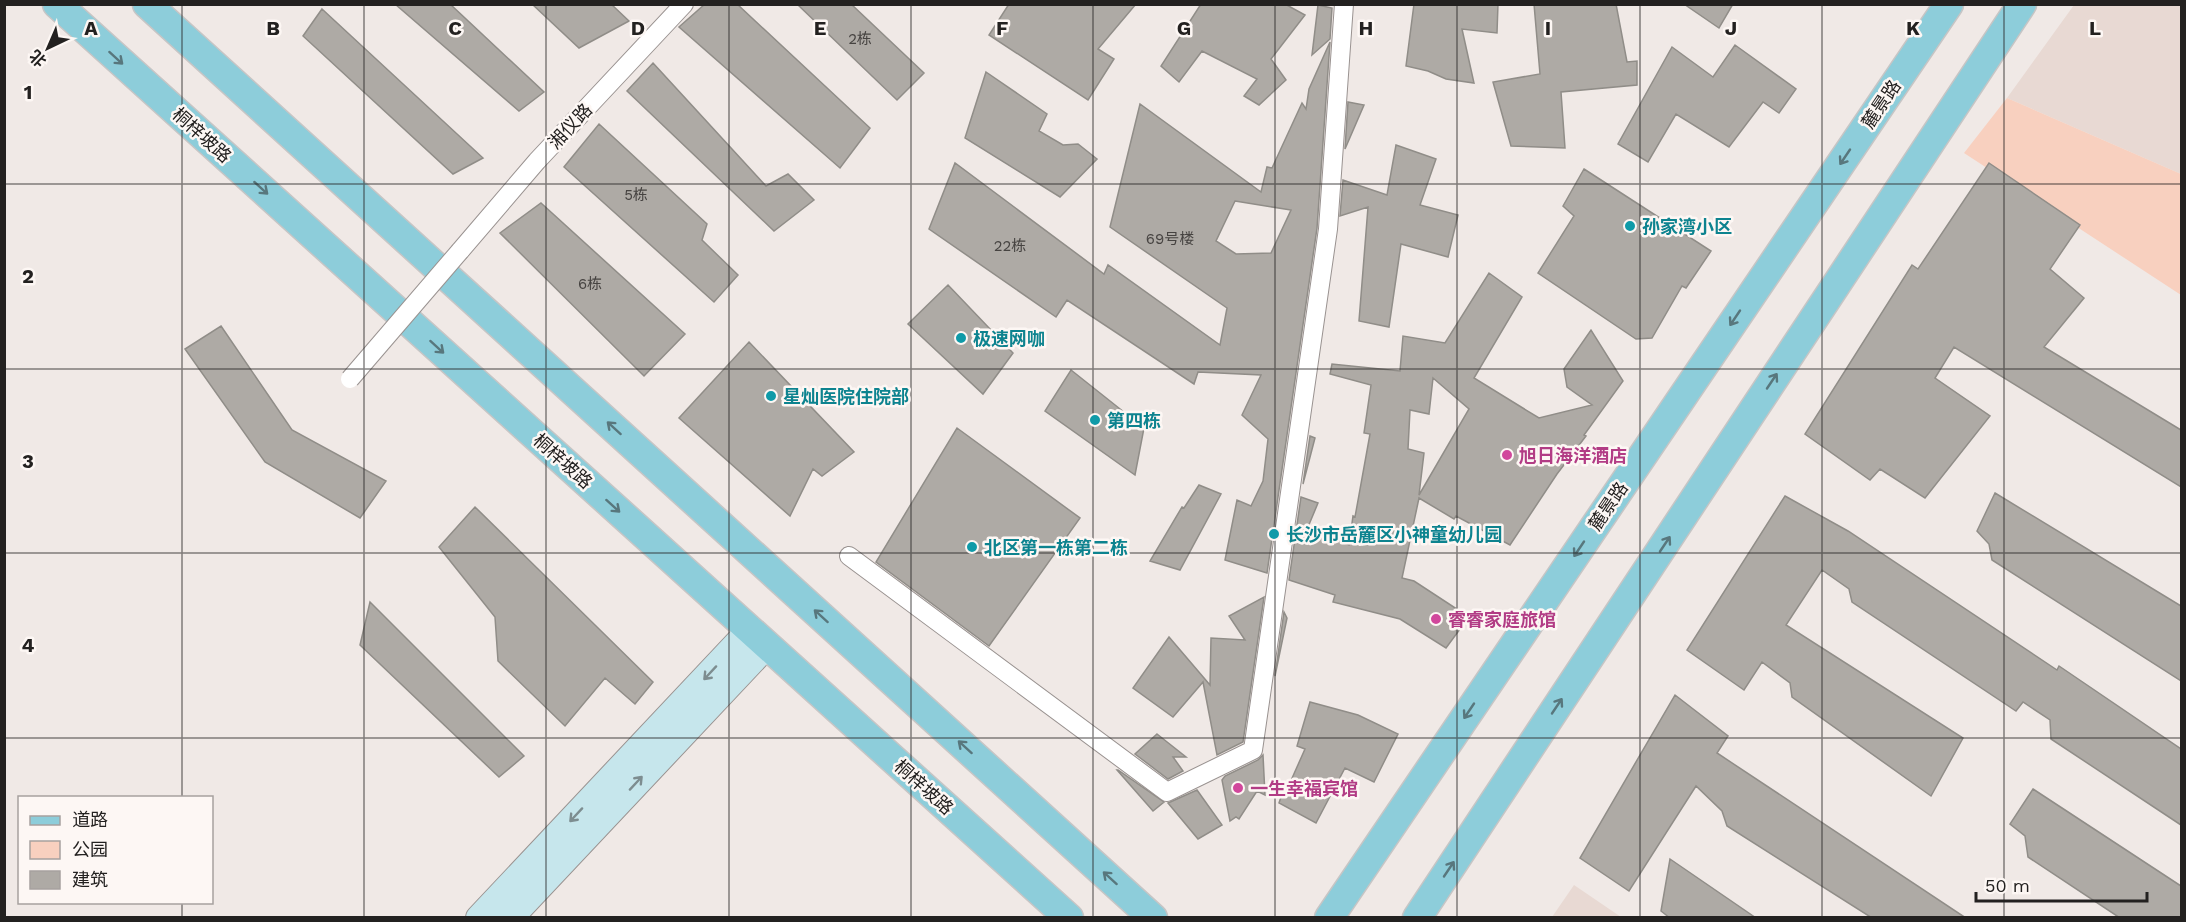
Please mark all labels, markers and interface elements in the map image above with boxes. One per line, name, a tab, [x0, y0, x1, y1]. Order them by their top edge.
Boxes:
text: A	[84, 16, 98, 40]
text: B	[266, 16, 280, 40]
text: C	[448, 16, 462, 40]
text: D	[631, 16, 645, 40]
text: E	[814, 16, 826, 40]
text: F	[996, 16, 1008, 40]
text: G	[1177, 16, 1191, 40]
text: H	[1359, 16, 1373, 40]
text: I	[1545, 16, 1551, 40]
text: J	[1725, 16, 1737, 40]
text: K	[1906, 16, 1920, 40]
text: L	[2089, 16, 2101, 40]
north arrow	[18, 18, 78, 78]
house number: 2栋	[848, 30, 872, 48]
text: 北	[26, 46, 50, 71]
one-way arrow	[108, 51, 123, 65]
street label: 麓景路	[1857, 76, 1905, 132]
text: 1	[24, 80, 32, 104]
street label: 湘仪路	[544, 99, 596, 153]
street label: 桐梓坡路	[168, 103, 236, 167]
one-way arrow	[1839, 148, 1851, 165]
one-way arrow	[253, 181, 268, 195]
house number: 5栋	[624, 186, 648, 204]
place label: 孙家湾小区	[1642, 216, 1732, 237]
marker: 孙家湾小区	[1623, 219, 1637, 233]
house number: 69号楼	[1146, 230, 1194, 248]
house number: 22栋	[994, 237, 1026, 255]
text: 2	[22, 264, 34, 288]
house number: 6栋	[578, 275, 602, 293]
one-way arrow	[1729, 310, 1742, 327]
place label: 极速网咖	[973, 328, 1045, 349]
marker: 极速网咖	[954, 331, 968, 345]
one-way arrow	[429, 340, 444, 354]
one-way arrow	[1767, 373, 1779, 390]
place label: 星灿医院住院部	[783, 386, 909, 407]
marker: 星灿医院住院部	[764, 389, 778, 403]
place label: 第四栋	[1107, 410, 1161, 431]
marker: 第四栋	[1088, 413, 1102, 427]
one-way arrow	[607, 421, 622, 435]
street label: 桐梓坡路	[529, 429, 597, 493]
place label: 旭日海洋酒店	[1519, 445, 1627, 466]
marker: 旭日海洋酒店	[1500, 448, 1514, 462]
text: 3	[22, 449, 34, 473]
street label: 麓景路	[1584, 478, 1632, 534]
one-way arrow	[605, 499, 620, 513]
place label: 长沙市岳麓区小神童幼儿园	[1286, 524, 1502, 545]
marker: 长沙市岳麓区小神童幼儿园	[1267, 527, 1281, 541]
one-way arrow	[1658, 535, 1671, 552]
place label: 北区第一栋第二栋	[984, 537, 1128, 558]
marker: 北区第一栋第二栋	[965, 540, 979, 554]
one-way arrow	[1573, 541, 1585, 557]
one-way arrow	[814, 609, 829, 623]
place label: 睿睿家庭旅馆	[1448, 609, 1556, 630]
marker: 睿睿家庭旅馆	[1429, 612, 1443, 626]
text: 4	[22, 633, 35, 657]
one-way arrow	[703, 665, 717, 680]
one-way arrow	[1551, 698, 1563, 715]
one-way arrow	[1463, 702, 1475, 718]
one-way arrow	[958, 740, 973, 754]
street label: 桐梓坡路	[890, 755, 958, 819]
one-way arrow	[629, 776, 644, 791]
place label: 一生幸福宾馆	[1250, 778, 1358, 799]
marker: 一生幸福宾馆	[1231, 781, 1245, 795]
legend	[18, 796, 213, 904]
one-way arrow	[569, 807, 583, 822]
text: 道路	[72, 809, 108, 830]
text: 公园	[72, 839, 108, 860]
one-way arrow	[1443, 861, 1455, 877]
scale bar	[1976, 865, 2147, 903]
text: 建筑	[72, 869, 108, 890]
one-way arrow	[1102, 871, 1117, 885]
text: 50 m	[1985, 875, 2030, 896]

